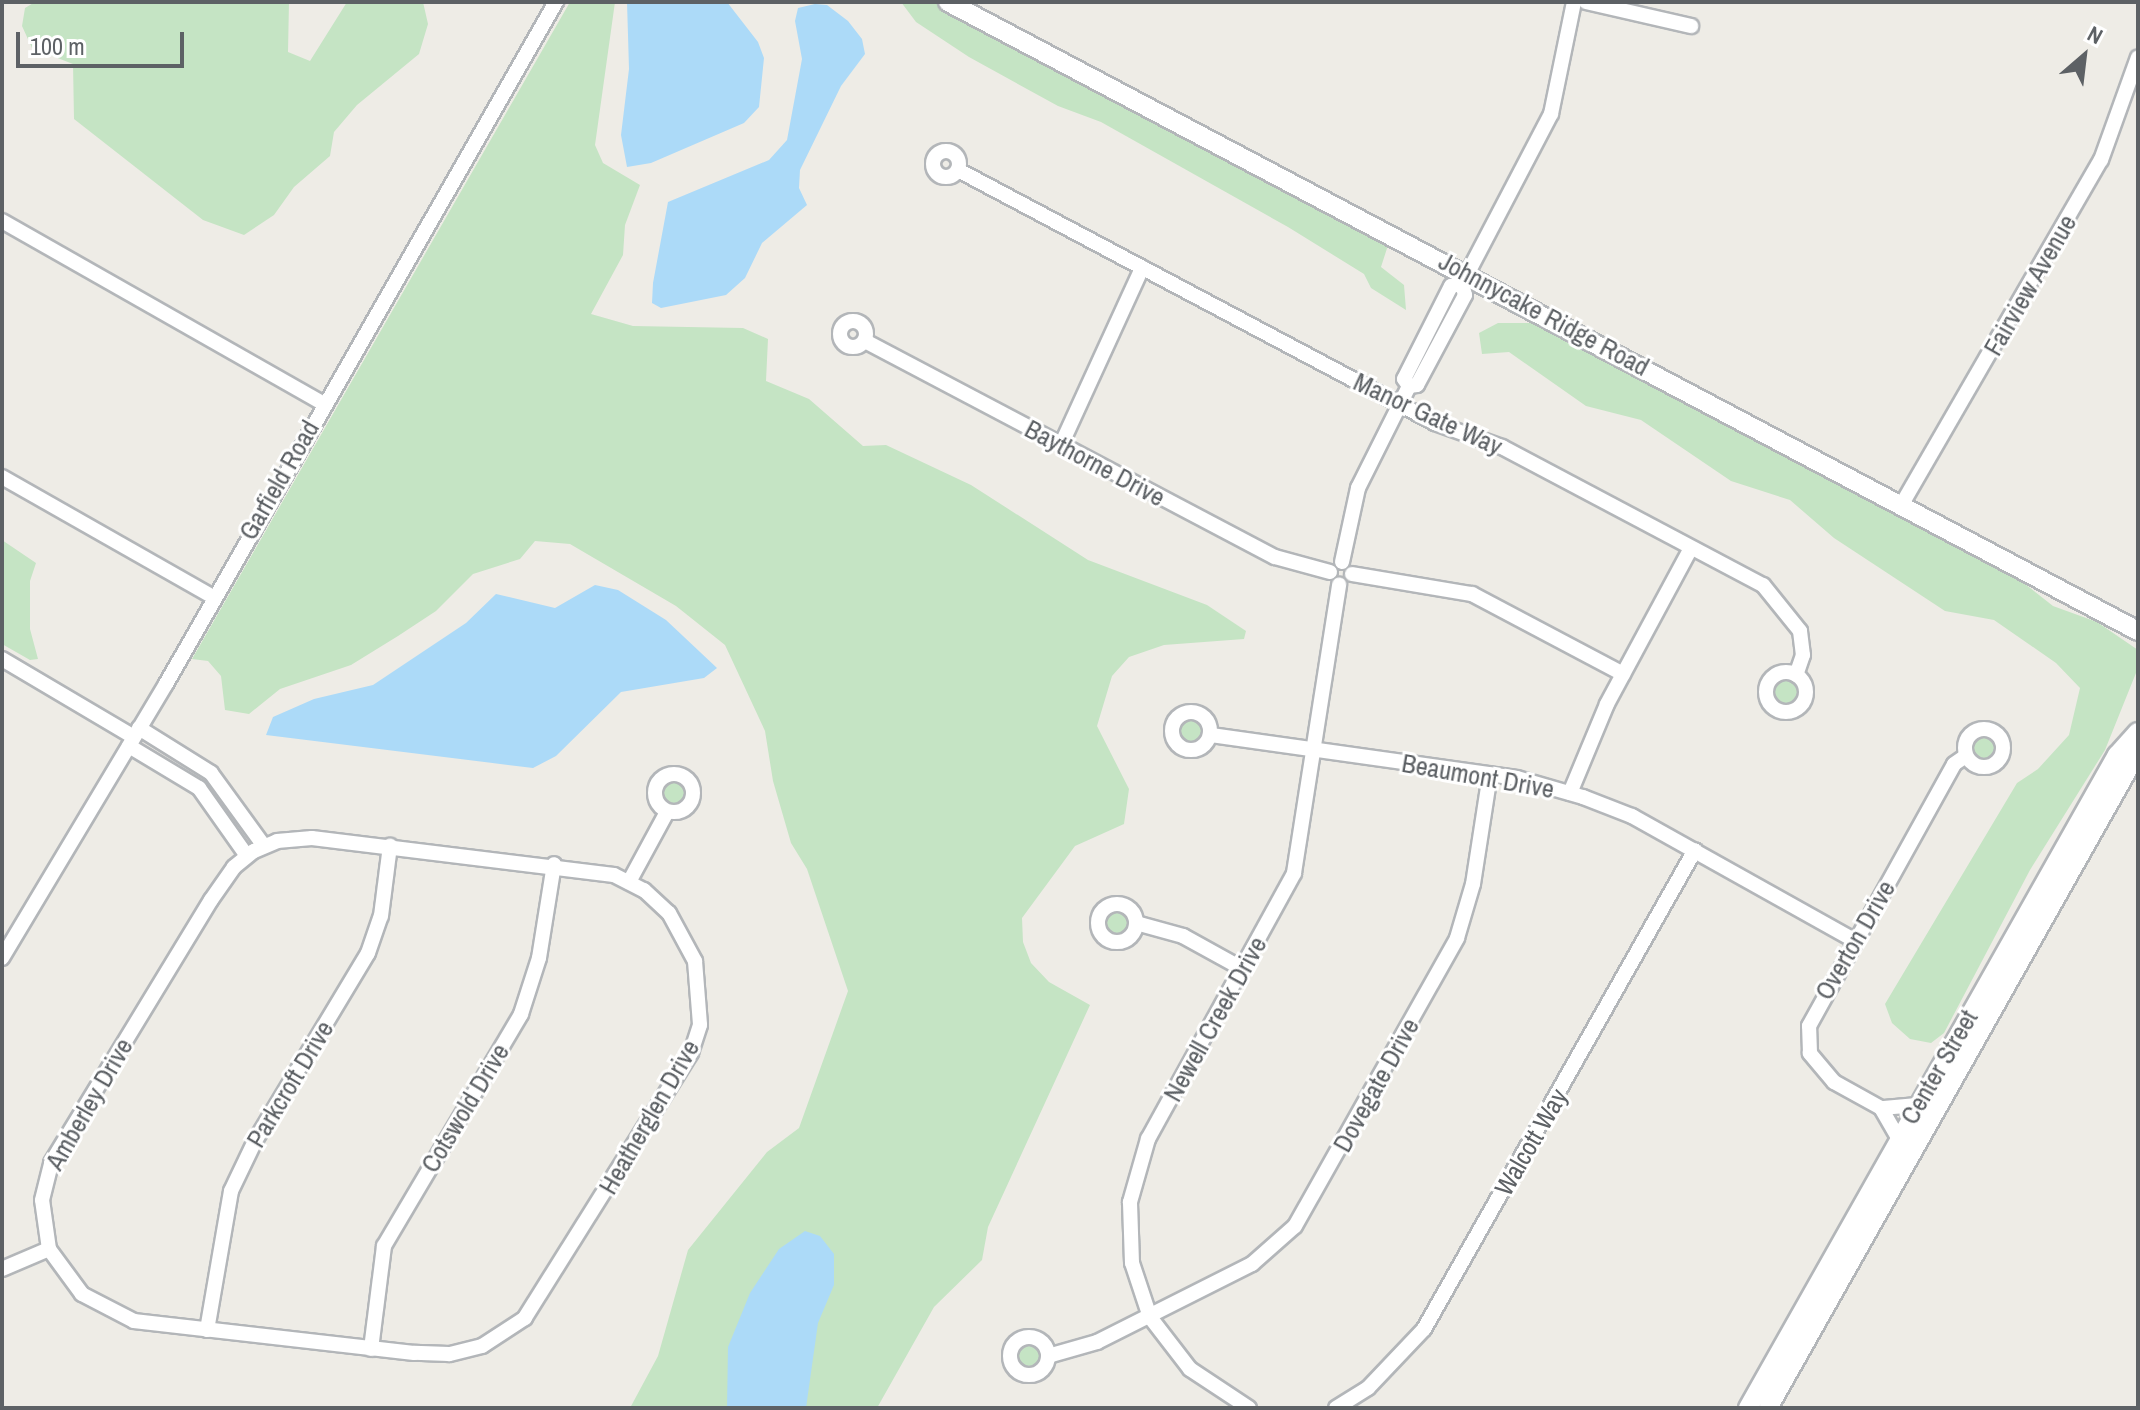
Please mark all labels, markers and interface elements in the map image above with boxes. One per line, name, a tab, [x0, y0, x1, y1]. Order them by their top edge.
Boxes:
scale bar	[20, 16, 188, 66]
north arrow	[2044, 16, 2124, 96]
text: N	[2082, 19, 2108, 51]
text: 100 m	[30, 30, 85, 62]
street label: Fairview Avenue	[1977, 209, 2083, 361]
street label: Johnnycake Ridge Road	[1434, 245, 1654, 383]
street label: Manor Gate Way	[1349, 366, 1507, 462]
street label: Baythorne Drive	[1020, 413, 1170, 513]
street label: Garfield Road	[232, 415, 326, 545]
street label: Beaumont Drive	[1399, 747, 1557, 805]
street label: Overton Drive	[1808, 875, 1902, 1005]
street label: Newell Creek Drive	[1157, 931, 1273, 1107]
street label: Center Street	[1894, 1004, 1984, 1130]
street label: Dovegate Drive	[1326, 1013, 1426, 1157]
street label: Parkcroft Drive	[240, 1015, 340, 1153]
street label: Amberley Drive	[39, 1033, 139, 1175]
street label: Heatherglen Drive	[592, 1034, 706, 1200]
street label: Cotswold Drive	[414, 1038, 516, 1178]
street label: Walcott Way	[1488, 1083, 1574, 1201]

